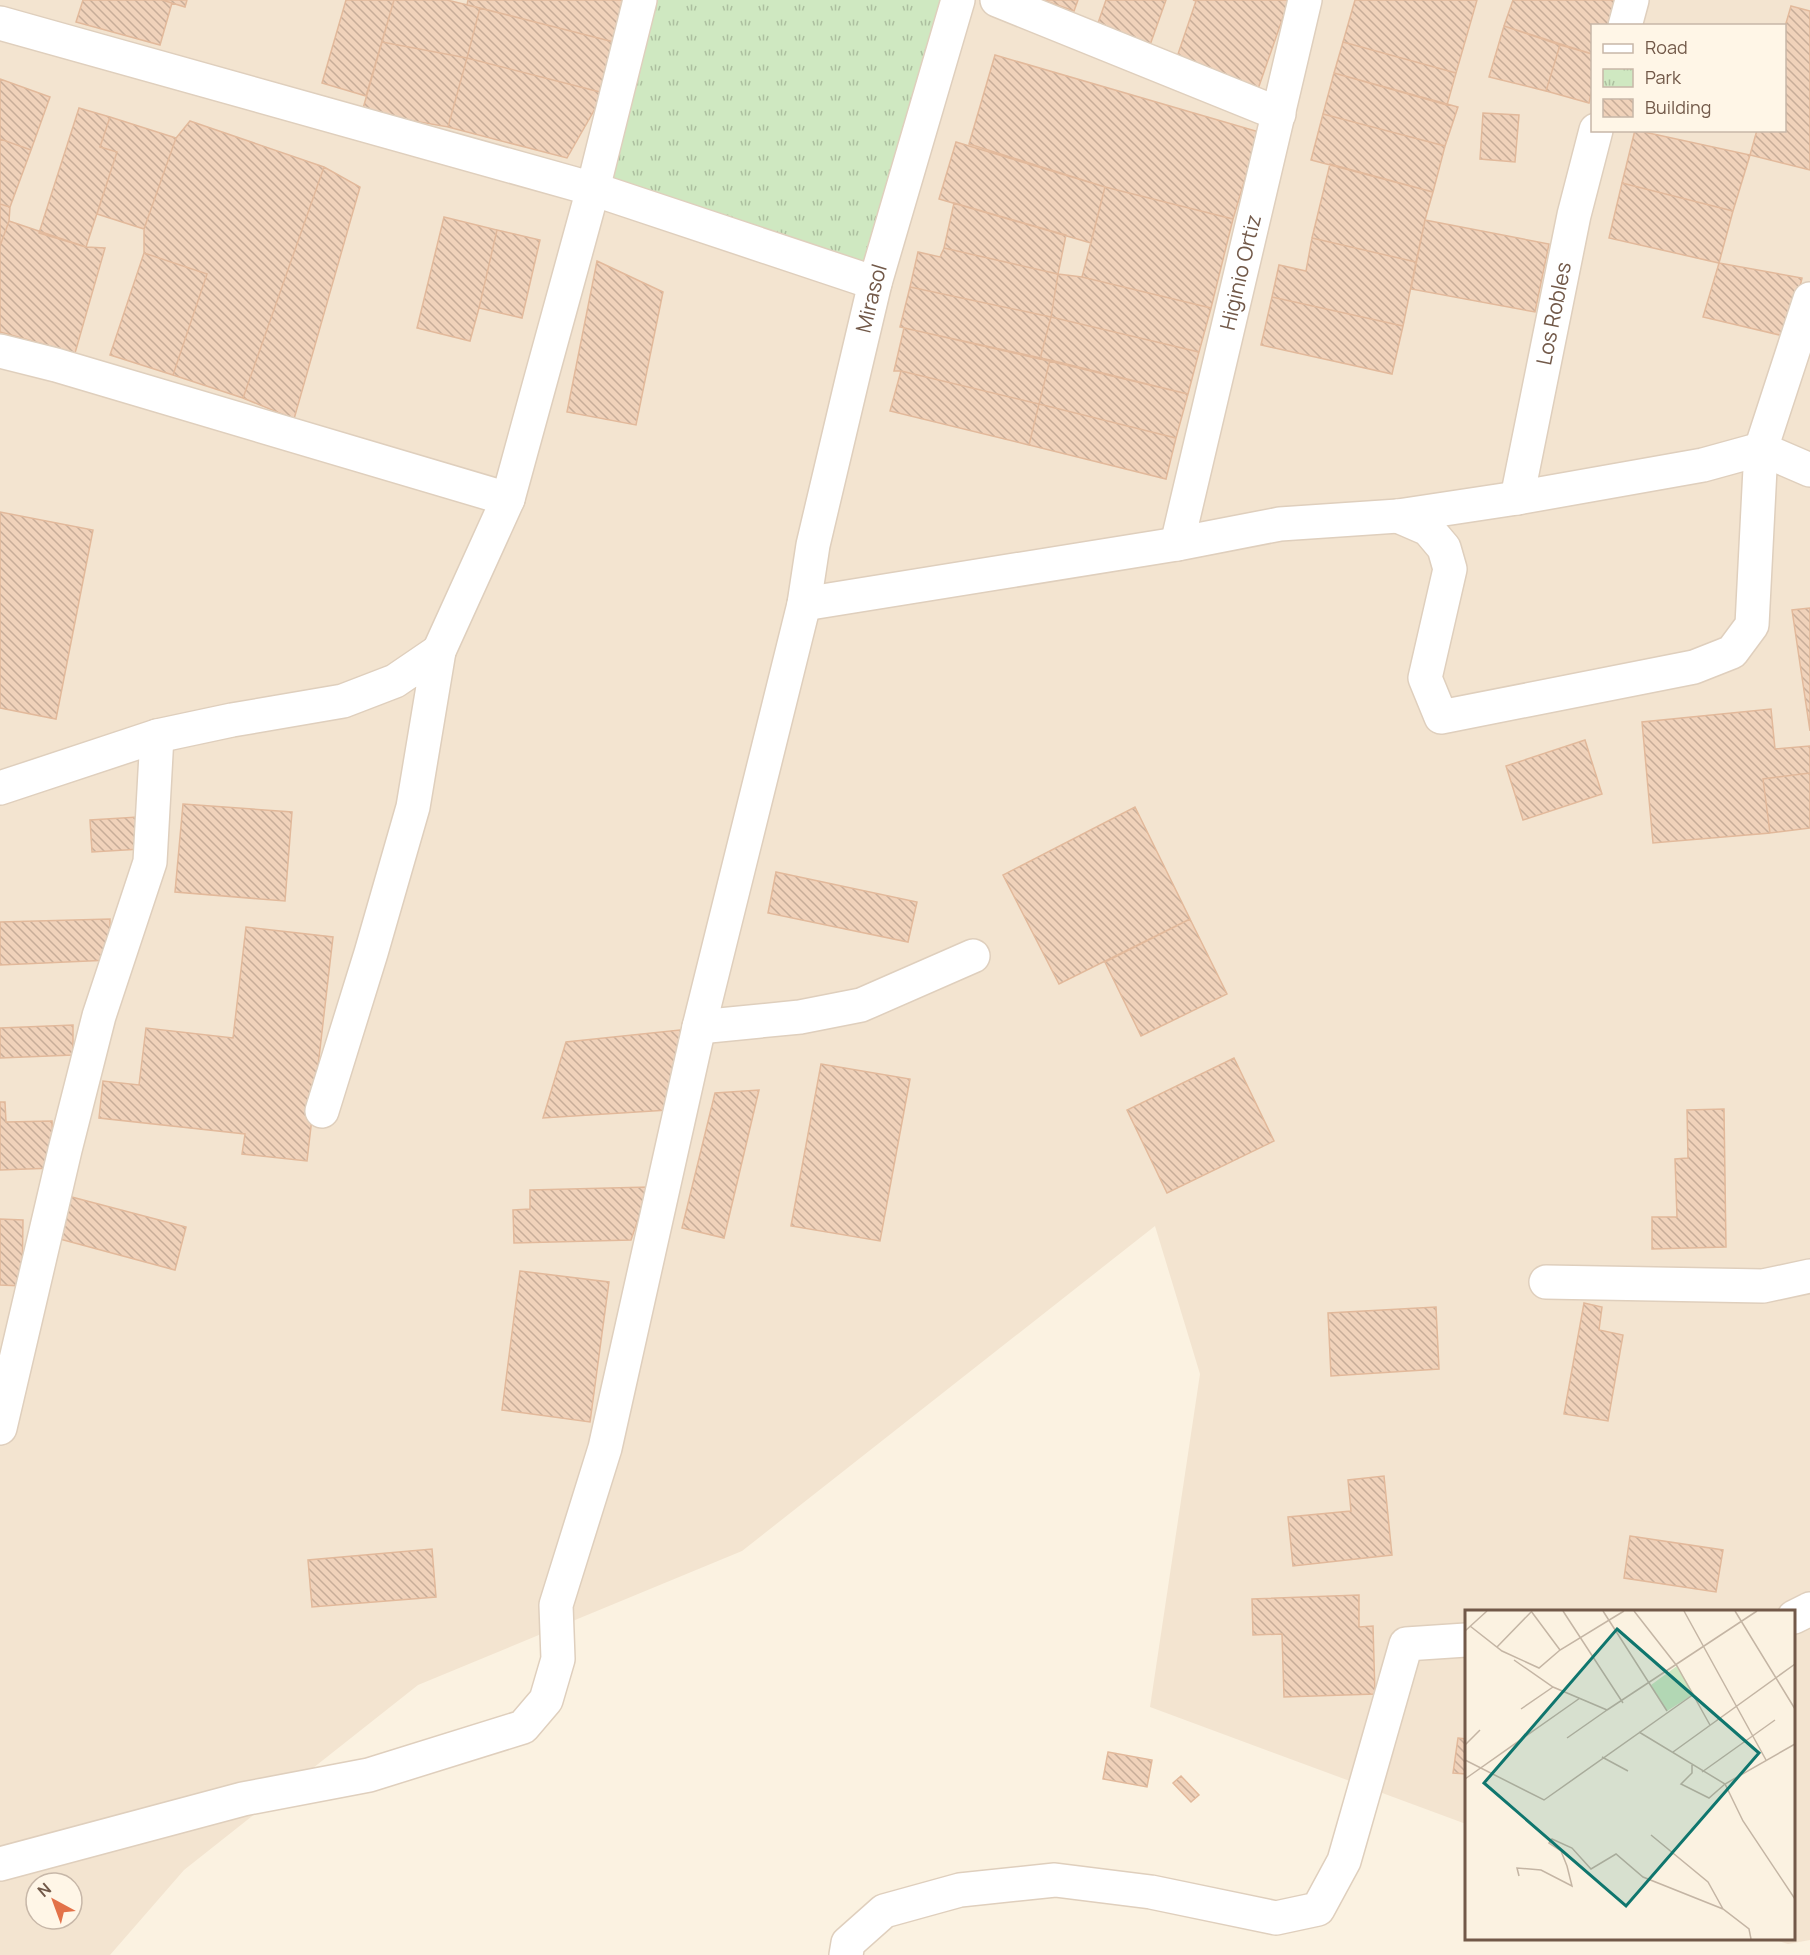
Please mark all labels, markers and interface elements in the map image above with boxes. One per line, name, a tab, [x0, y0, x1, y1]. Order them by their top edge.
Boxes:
legend	[1591, 24, 1786, 132]
text: Road	[1645, 35, 1688, 59]
text: Park	[1645, 65, 1682, 89]
text: Building	[1645, 95, 1711, 119]
street label: Higinio Ortiz	[1213, 212, 1267, 333]
street label: Los Robles	[1529, 259, 1577, 368]
street label: Mirasol	[849, 261, 893, 335]
inset map	[1465, 1610, 1795, 1940]
north arrow	[24, 1871, 84, 1931]
text: N	[33, 1878, 56, 1902]

